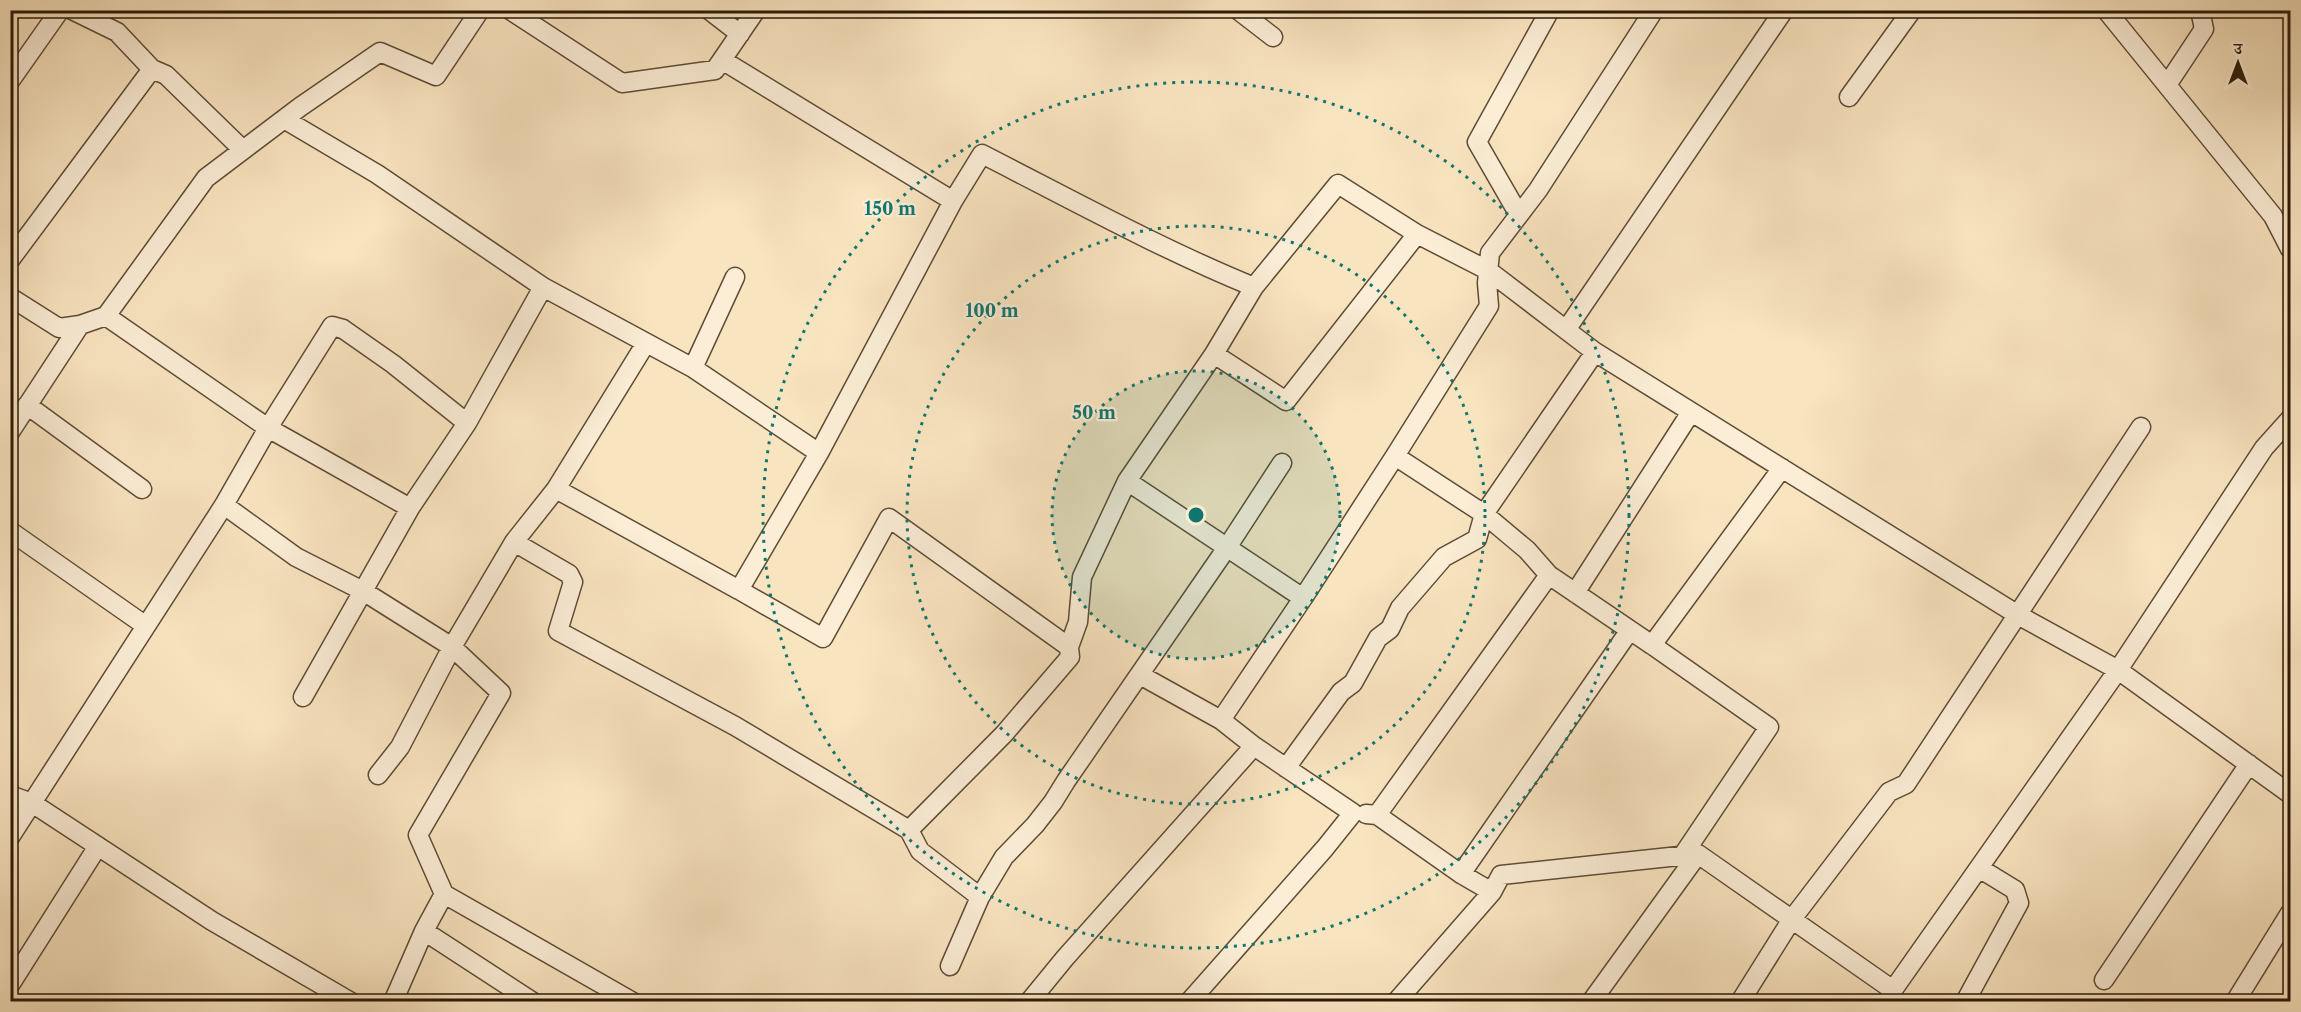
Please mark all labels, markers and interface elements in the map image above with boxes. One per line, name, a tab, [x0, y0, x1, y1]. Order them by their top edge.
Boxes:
north arrow	[2208, 33, 2268, 93]
text: उ	[2233, 38, 2244, 58]
text: 150 m	[864, 198, 916, 220]
text: 100 m	[965, 300, 1019, 322]
text: 50 m	[1072, 402, 1116, 424]
centre of rings	[1186, 505, 1206, 525]

